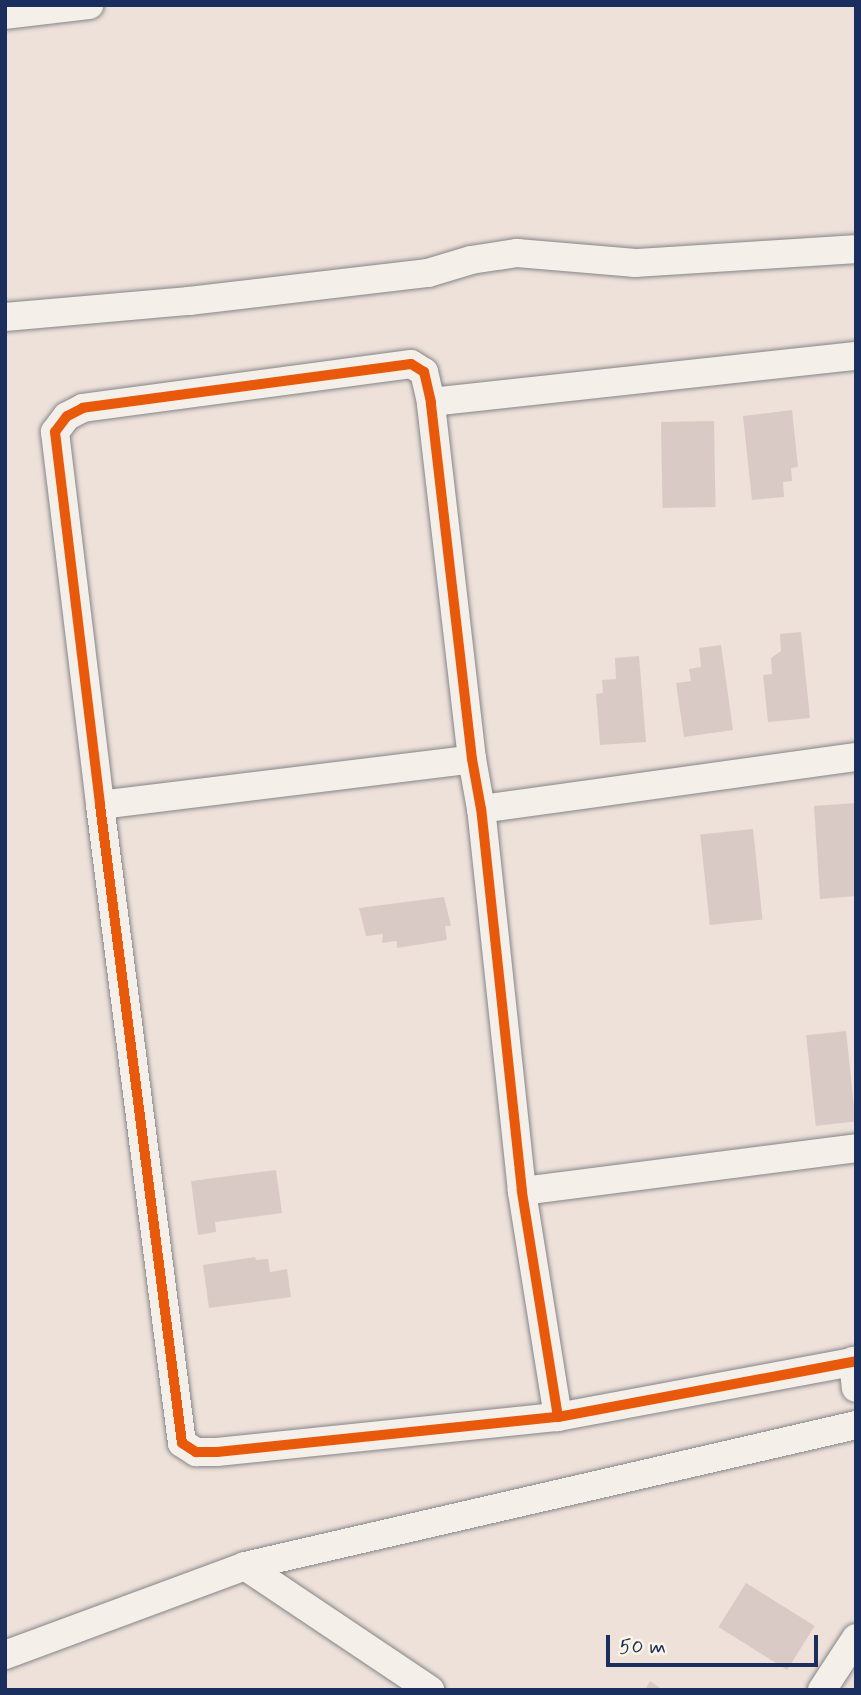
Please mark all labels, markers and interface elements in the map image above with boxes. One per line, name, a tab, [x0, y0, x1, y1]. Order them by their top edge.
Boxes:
scale bar	[609, 1622, 821, 1666]
text: 50 m	[619, 1633, 666, 1661]

